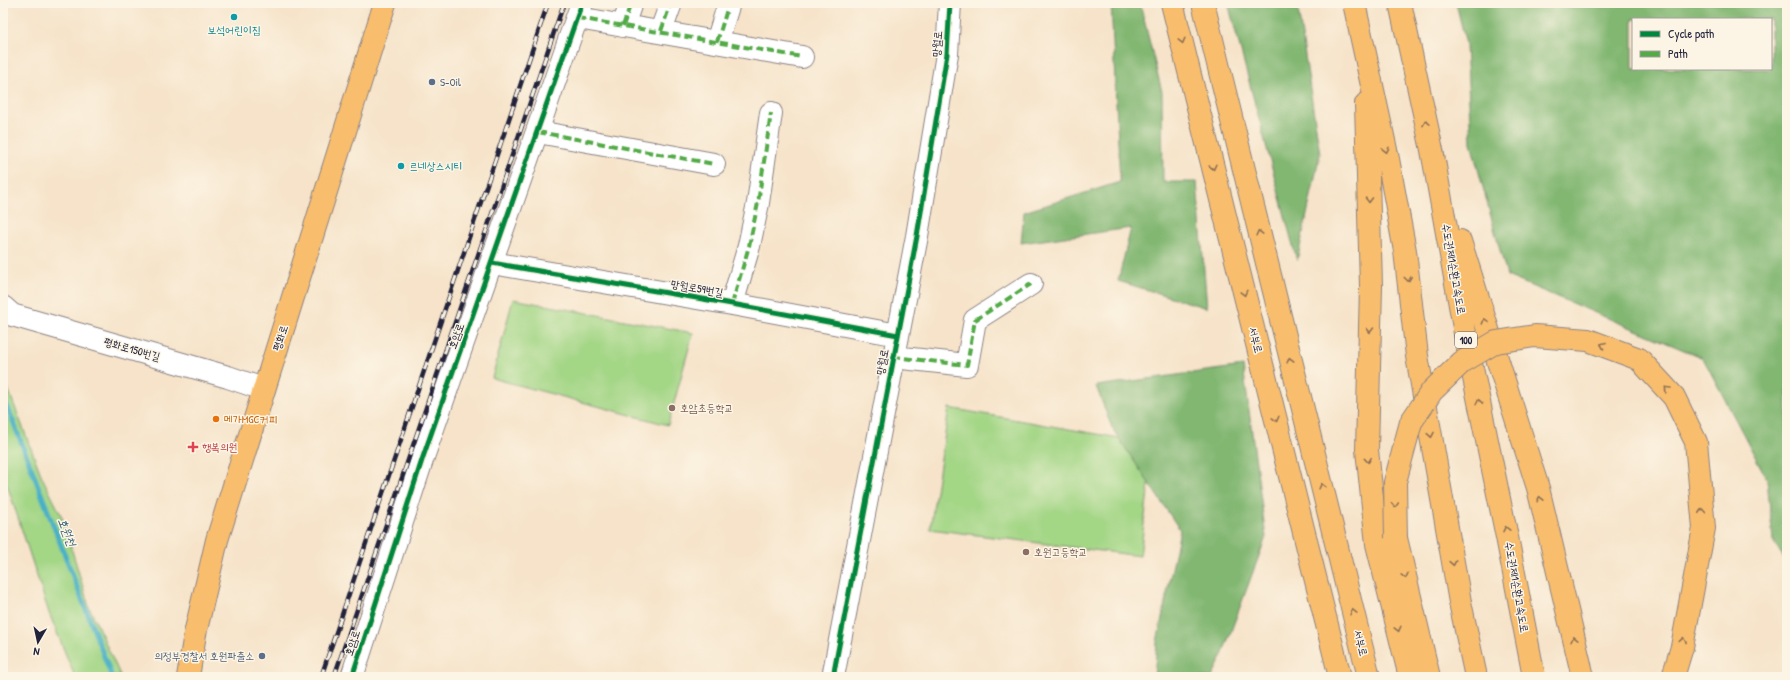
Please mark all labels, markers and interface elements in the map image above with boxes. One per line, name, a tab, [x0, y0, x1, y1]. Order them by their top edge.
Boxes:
marker: 보석어린이집	[229, 12, 239, 22]
legend	[1632, 18, 1772, 70]
place label: 보석어린이집	[207, 23, 261, 37]
text: Cycle path	[1668, 25, 1714, 42]
street label: 망월로	[929, 30, 945, 58]
one-way arrow	[1177, 38, 1185, 44]
text: Path	[1668, 45, 1688, 62]
place label: S-Oil	[440, 75, 461, 89]
marker: S-Oil	[427, 77, 437, 87]
one-way arrow	[1422, 119, 1431, 126]
one-way arrow	[1382, 147, 1390, 154]
place label: 르네상스시티	[409, 159, 462, 173]
marker: 르네상스시티	[396, 161, 406, 171]
one-way arrow	[1208, 163, 1217, 170]
one-way arrow	[1364, 197, 1373, 203]
street label: 수도권제1순환고속도로	[1439, 222, 1469, 316]
one-way arrow	[1256, 230, 1264, 236]
one-way arrow	[1403, 276, 1412, 282]
street label: 망월로59번길	[670, 277, 724, 300]
one-way arrow	[1240, 290, 1248, 296]
one-way arrow	[1482, 318, 1490, 325]
street label: 호암로	[445, 321, 467, 351]
street label: 평화로	[269, 323, 291, 353]
street label: 서부로	[1246, 325, 1266, 355]
one-way arrow	[1365, 327, 1374, 333]
road number: 100	[1455, 332, 1477, 348]
street label: 평화로150번길	[102, 334, 162, 364]
one-way arrow	[1599, 342, 1606, 350]
street label: 망월로	[873, 347, 891, 376]
one-way arrow	[1287, 356, 1295, 363]
one-way arrow	[1665, 387, 1672, 394]
one-way arrow	[1475, 398, 1483, 405]
place label: 호암초등학교	[680, 401, 733, 415]
marker: 호암초등학교	[667, 403, 677, 413]
place label: 메가MGC커피	[224, 412, 277, 426]
marker: 메가MGC커피	[211, 414, 221, 424]
one-way arrow	[1271, 416, 1279, 423]
one-way arrow	[1426, 432, 1434, 438]
place label: 행복의원	[202, 440, 238, 454]
marker: 행복의원	[187, 441, 199, 453]
one-way arrow	[1363, 457, 1372, 463]
one-way arrow	[1318, 483, 1326, 489]
one-way arrow	[1537, 496, 1545, 502]
one-way arrow	[1391, 502, 1399, 508]
one-way arrow	[1698, 508, 1707, 514]
water label: 호원천	[54, 515, 81, 550]
one-way arrow	[1502, 526, 1510, 532]
street label: 수도권제1순환고속도로	[1502, 540, 1532, 634]
place label: 호원고등학교	[1034, 545, 1087, 559]
marker: 호원고등학교	[1021, 547, 1031, 557]
one-way arrow	[1448, 560, 1457, 566]
one-way arrow	[1400, 572, 1409, 579]
one-way arrow	[1349, 609, 1358, 616]
north arrow	[18, 622, 58, 662]
one-way arrow	[1393, 625, 1402, 632]
street label: 호암로	[341, 628, 363, 658]
street label: 서부로	[1351, 628, 1371, 658]
one-way arrow	[1570, 636, 1578, 642]
one-way arrow	[1679, 636, 1687, 643]
text: N	[32, 644, 40, 659]
place label: 의정부경찰서 호원파출소	[154, 649, 254, 663]
marker: 의정부경찰서 호원파출소	[257, 651, 267, 661]

